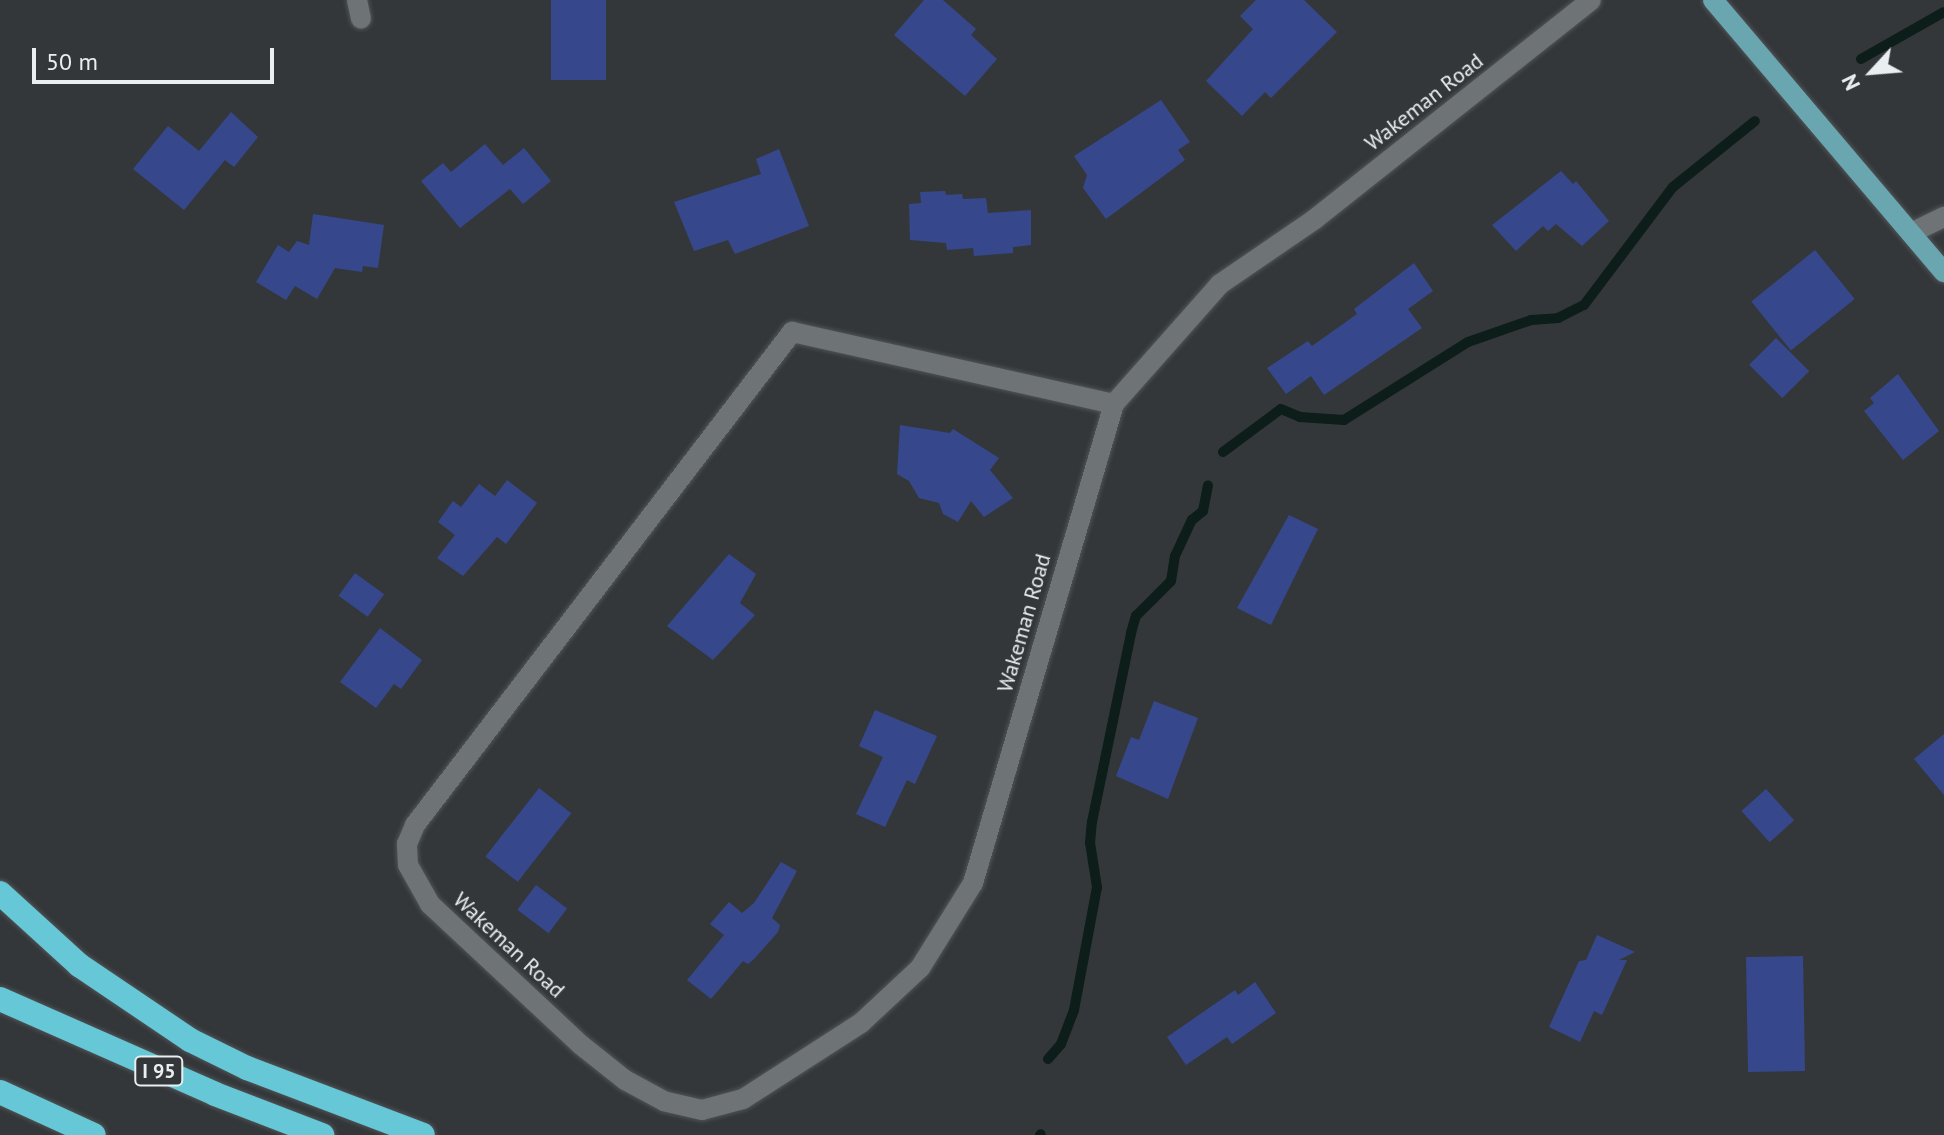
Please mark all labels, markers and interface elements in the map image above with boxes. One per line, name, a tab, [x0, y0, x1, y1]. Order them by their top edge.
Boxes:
scale bar	[36, 32, 278, 82]
north arrow	[1832, 32, 1912, 112]
text: 50 m	[46, 46, 98, 77]
street label: Wakeman Road	[1360, 48, 1488, 156]
text: N	[1835, 70, 1866, 95]
street label: Wakeman Road	[992, 551, 1056, 695]
street label: Wakeman Road	[448, 887, 570, 1003]
road number: I 95	[133, 1055, 185, 1087]

